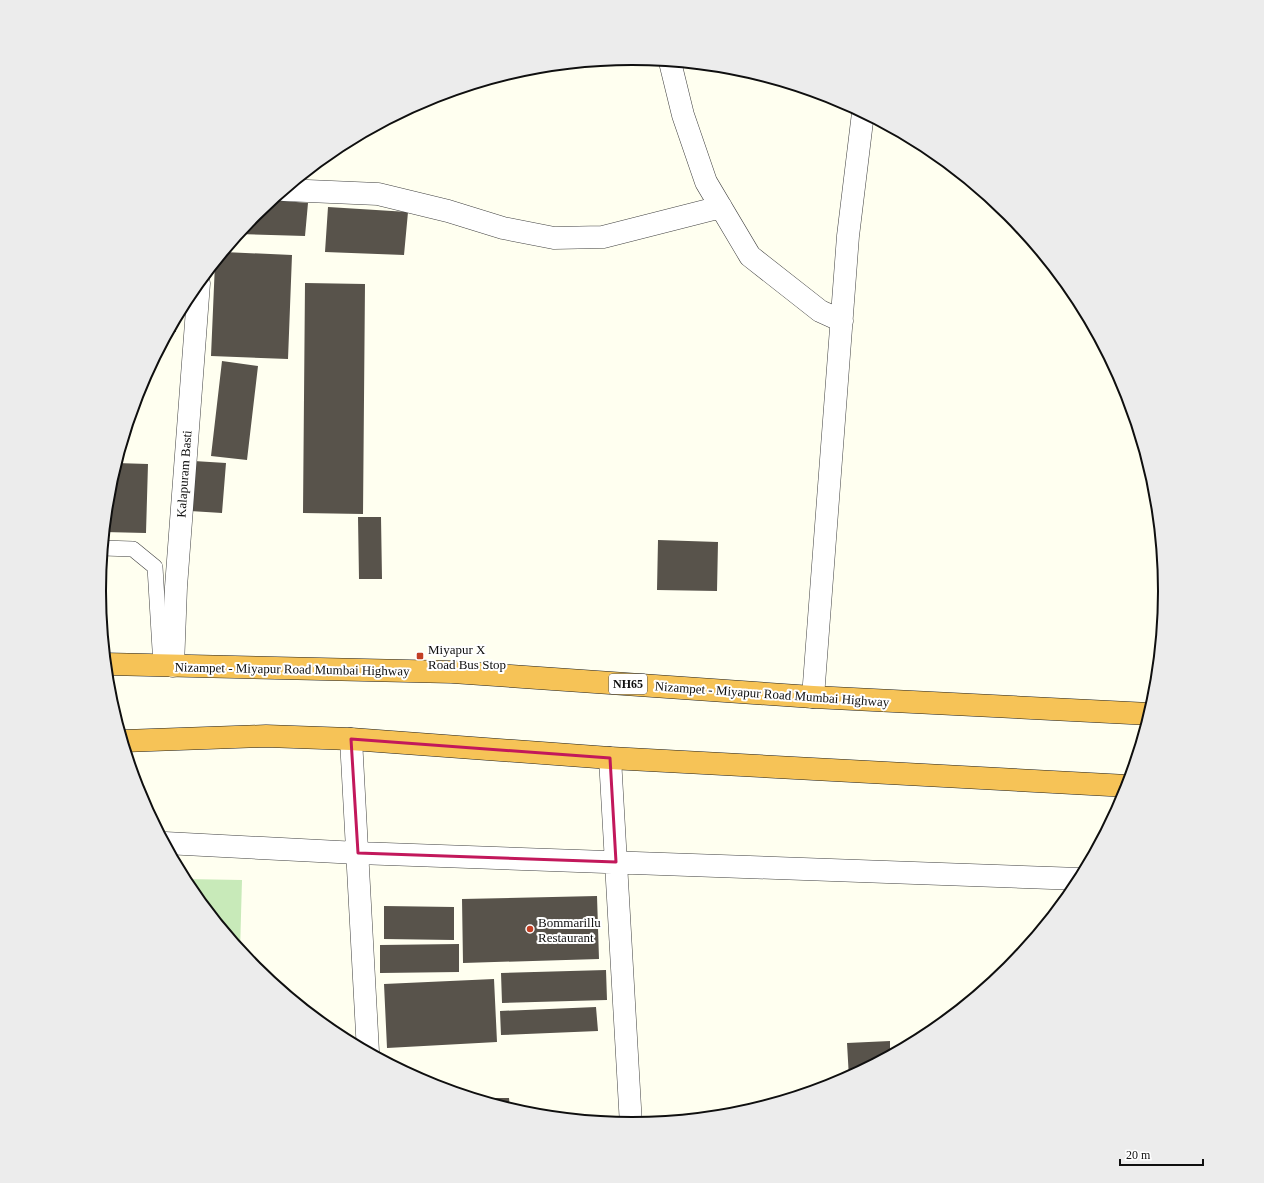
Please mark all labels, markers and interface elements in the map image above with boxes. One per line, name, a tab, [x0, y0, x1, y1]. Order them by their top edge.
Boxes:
street label: Kalapuram Basti	[173, 429, 195, 518]
place label: Miyapur X Road Bus Stop	[428, 642, 506, 672]
marker: Miyapur X Road Bus Stop	[415, 651, 425, 661]
street label: Nizampet - Miyapur Road Mumbai Highway	[174, 659, 410, 679]
road number: NH65	[609, 674, 647, 694]
street label: Nizampet - Miyapur Road Mumbai Highway	[654, 678, 890, 710]
place label: Bommarillu Restaurant	[538, 915, 601, 945]
marker: Bommarillu Restaurant	[525, 924, 535, 934]
scale bar	[1120, 1141, 1203, 1167]
text: 20 m	[1126, 1148, 1151, 1162]

